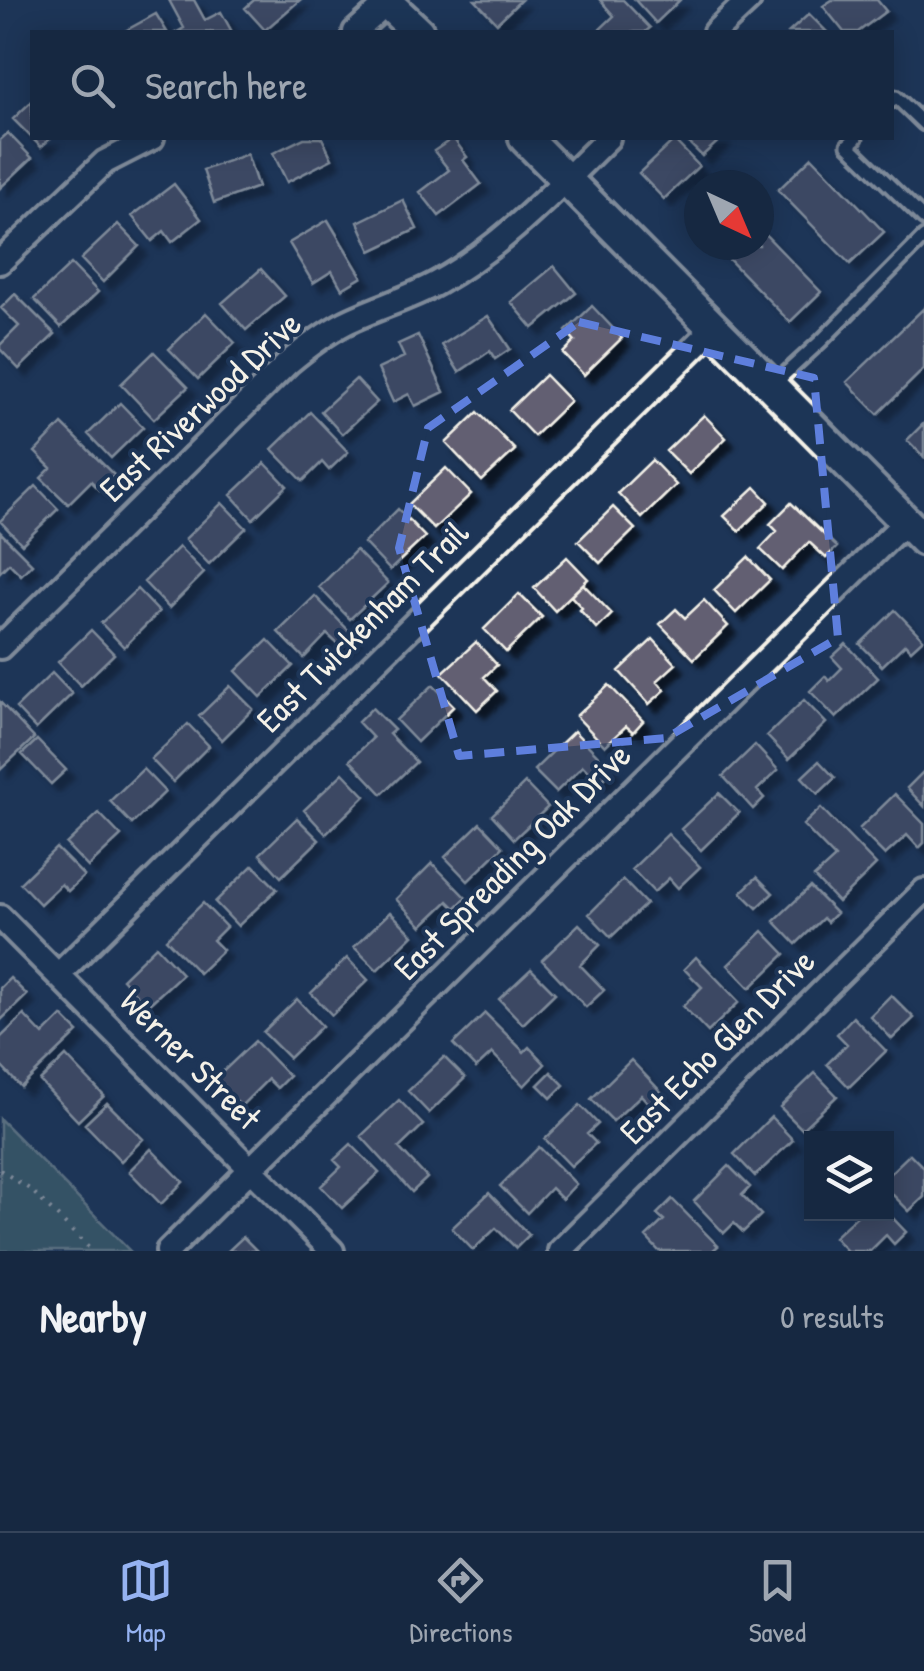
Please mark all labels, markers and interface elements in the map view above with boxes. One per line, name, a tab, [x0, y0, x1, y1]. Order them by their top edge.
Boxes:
search box	[30, 30, 894, 140]
icon: search	[65, 58, 120, 113]
text: Search here	[145, 59, 307, 111]
north arrow	[684, 170, 774, 260]
street label: East Riverwood Drive	[89, 300, 311, 512]
street label: East Twickenham Trail	[246, 509, 479, 742]
street label: East Spreading Oak Drive	[383, 732, 641, 990]
street label: East Echo Glen Drive	[609, 938, 825, 1154]
street label: Werner Street	[110, 978, 273, 1141]
map controls	[804, 1131, 894, 1221]
button: layers	[804, 1131, 894, 1221]
text: Nearby	[40, 1288, 147, 1345]
text: 0 results	[780, 1295, 884, 1338]
tab: Map	[118, 1553, 173, 1651]
tab: Directions	[409, 1553, 512, 1651]
tab: Saved	[749, 1553, 806, 1651]

